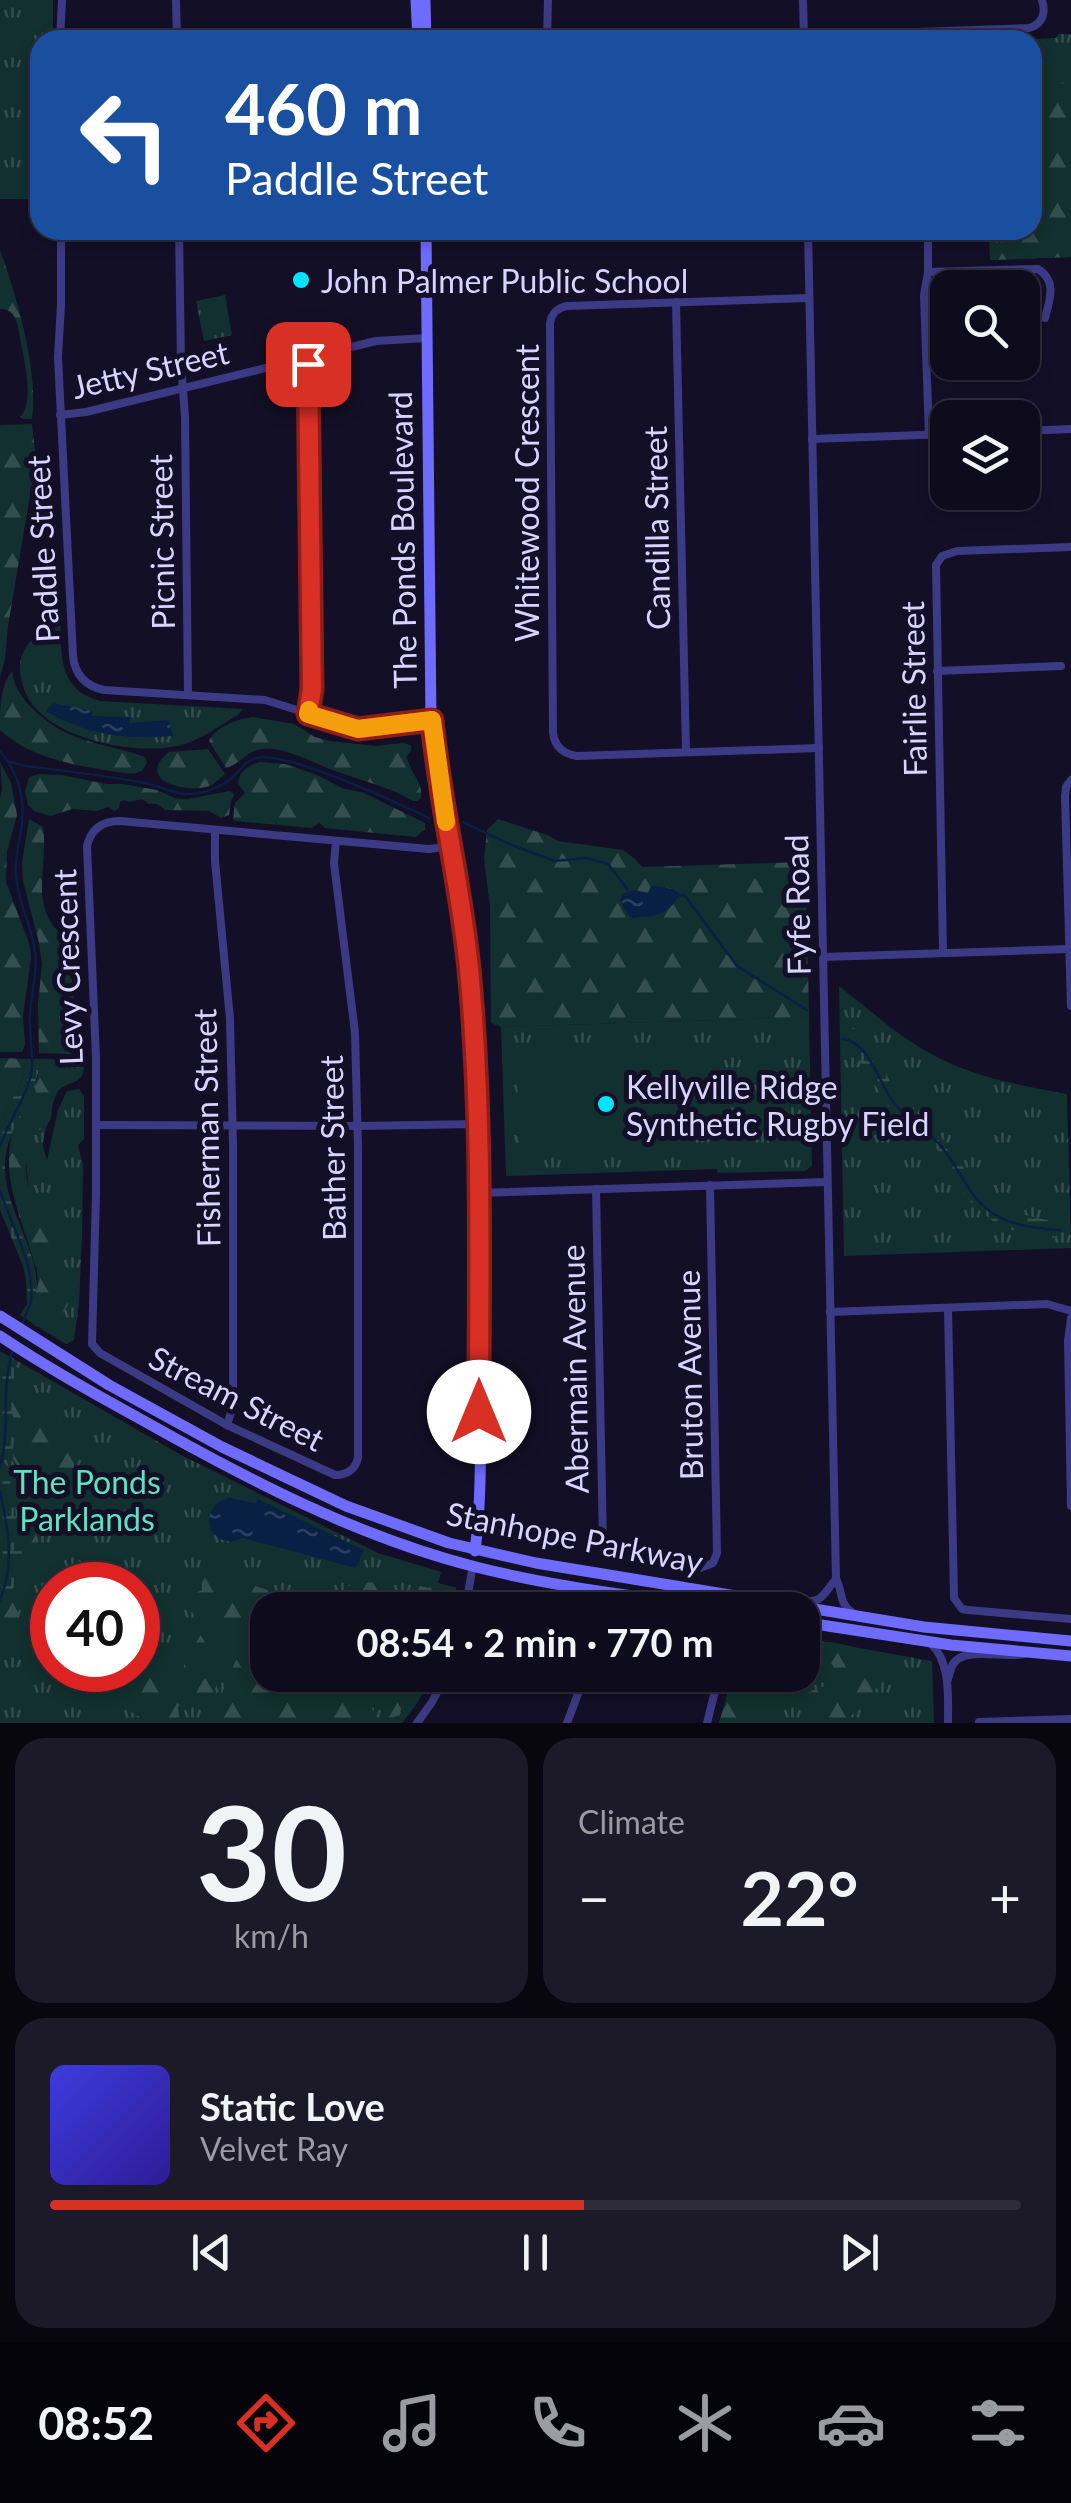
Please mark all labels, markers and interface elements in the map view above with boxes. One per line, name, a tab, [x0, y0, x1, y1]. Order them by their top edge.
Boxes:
text: 460 m	[225, 66, 422, 150]
icon: left	[60, 70, 190, 200]
text: Paddle Street	[225, 151, 488, 205]
place label: John Palmer Public School	[321, 261, 688, 300]
marker: John Palmer Public School	[290, 269, 312, 291]
map controls	[930, 270, 1040, 510]
button: search	[930, 270, 1040, 380]
pin	[266, 322, 351, 407]
street label: Jetty Street	[68, 332, 233, 406]
icon: arrive	[281, 337, 336, 392]
street label: Whitewood Crescent	[507, 343, 546, 642]
street label: The Ponds Boulevard	[380, 391, 424, 689]
button: layers	[930, 400, 1040, 510]
street label: Candilla Street	[635, 425, 677, 630]
street label: Picnic Street	[140, 453, 182, 630]
street label: Paddle Street	[18, 454, 66, 644]
street label: Fairlie Street	[892, 600, 934, 777]
street label: Fyfe Road	[776, 834, 818, 976]
street label: Levy Crescent	[44, 868, 90, 1066]
street label: Fisherman Street	[184, 1008, 228, 1248]
street label: Bather Street	[311, 1054, 353, 1241]
place label: Kellyville Ridge Synthetic Rugby Field	[626, 1067, 929, 1143]
marker: Kellyville Ridge Synthetic Rugby Field	[595, 1093, 617, 1115]
street label: Abermain Avenue	[552, 1244, 596, 1494]
street label: Bruton Avenue	[668, 1270, 710, 1480]
street label: Stream Street	[143, 1337, 331, 1459]
position arrow	[427, 1360, 531, 1464]
park label: The Ponds Parklands	[13, 1462, 161, 1538]
street label: Stanhope Parkway	[443, 1493, 707, 1581]
speed limit sign: 40	[30, 1562, 160, 1692]
text: 08:54 · 2 min · 770 m	[356, 1619, 714, 1665]
text: 30	[196, 1773, 347, 1929]
text: Climate	[578, 1802, 685, 1841]
text: 22°	[740, 1852, 859, 1942]
text: −	[578, 1864, 610, 1930]
text: +	[989, 1864, 1021, 1930]
text: km/h	[234, 1916, 309, 1955]
text: Static Love	[200, 2083, 385, 2129]
text: Velvet Ray	[200, 2129, 348, 2168]
icon: previous	[184, 2225, 239, 2280]
icon: pause	[508, 2225, 563, 2280]
icon: next	[832, 2225, 887, 2280]
icon: directions	[231, 2388, 301, 2458]
icon: music	[377, 2388, 447, 2458]
icon: phone	[523, 2388, 593, 2458]
icon: climate	[670, 2388, 740, 2458]
icon: car	[816, 2388, 886, 2458]
icon: filters	[963, 2388, 1033, 2458]
text: 08:52	[38, 2396, 154, 2450]

